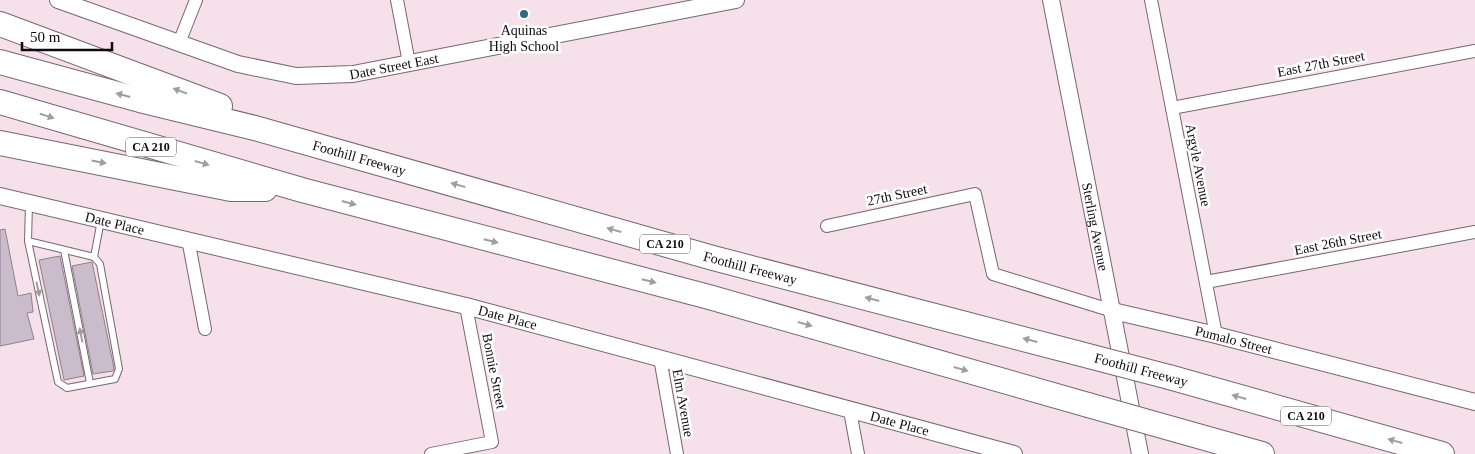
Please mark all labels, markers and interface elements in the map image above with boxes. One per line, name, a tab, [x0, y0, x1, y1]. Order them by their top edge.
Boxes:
marker: Aquinas High School	[518, 8, 530, 20]
scale bar	[22, 20, 112, 52]
place label: Aquinas High School	[489, 23, 559, 54]
text: 50 m	[30, 29, 61, 45]
street label: East 27th Street	[1276, 48, 1366, 80]
street label: Date Street East	[348, 50, 440, 82]
one-way arrow	[172, 87, 187, 95]
one-way arrow	[115, 91, 130, 99]
one-way arrow	[39, 113, 54, 121]
street label: Argyle Avenue	[1183, 122, 1213, 208]
street label: Foothill Freeway	[311, 137, 408, 178]
road number: CA 210	[126, 138, 176, 156]
one-way arrow	[92, 159, 108, 167]
one-way arrow	[195, 159, 210, 167]
one-way arrow	[450, 181, 465, 189]
street label: 27th Street	[866, 181, 929, 209]
street label: Sterling Avenue	[1079, 181, 1111, 272]
one-way arrow	[341, 199, 356, 207]
street label: Date Place	[84, 209, 146, 237]
one-way arrow	[607, 225, 622, 233]
street label: East 26th Street	[1293, 226, 1383, 258]
road number: CA 210	[640, 234, 690, 253]
one-way arrow	[484, 237, 499, 245]
street label: Foothill Freeway	[702, 248, 799, 287]
one-way arrow	[641, 277, 656, 285]
one-way arrow	[34, 281, 42, 296]
one-way arrow	[865, 295, 880, 303]
street label: Date Place	[477, 302, 539, 332]
one-way arrow	[798, 321, 813, 329]
street label: Pumalo Street	[1194, 323, 1274, 357]
one-way arrow	[77, 328, 85, 343]
street label: Bonnie Street	[479, 332, 509, 410]
one-way arrow	[1022, 336, 1037, 344]
street label: Foothill Freeway	[1093, 350, 1189, 390]
one-way arrow	[954, 366, 969, 374]
street label: Elm Avenue	[670, 368, 696, 438]
one-way arrow	[1231, 392, 1246, 400]
road number: CA 210	[1281, 406, 1331, 426]
street label: Date Place	[869, 408, 931, 438]
one-way arrow	[1388, 436, 1403, 444]

